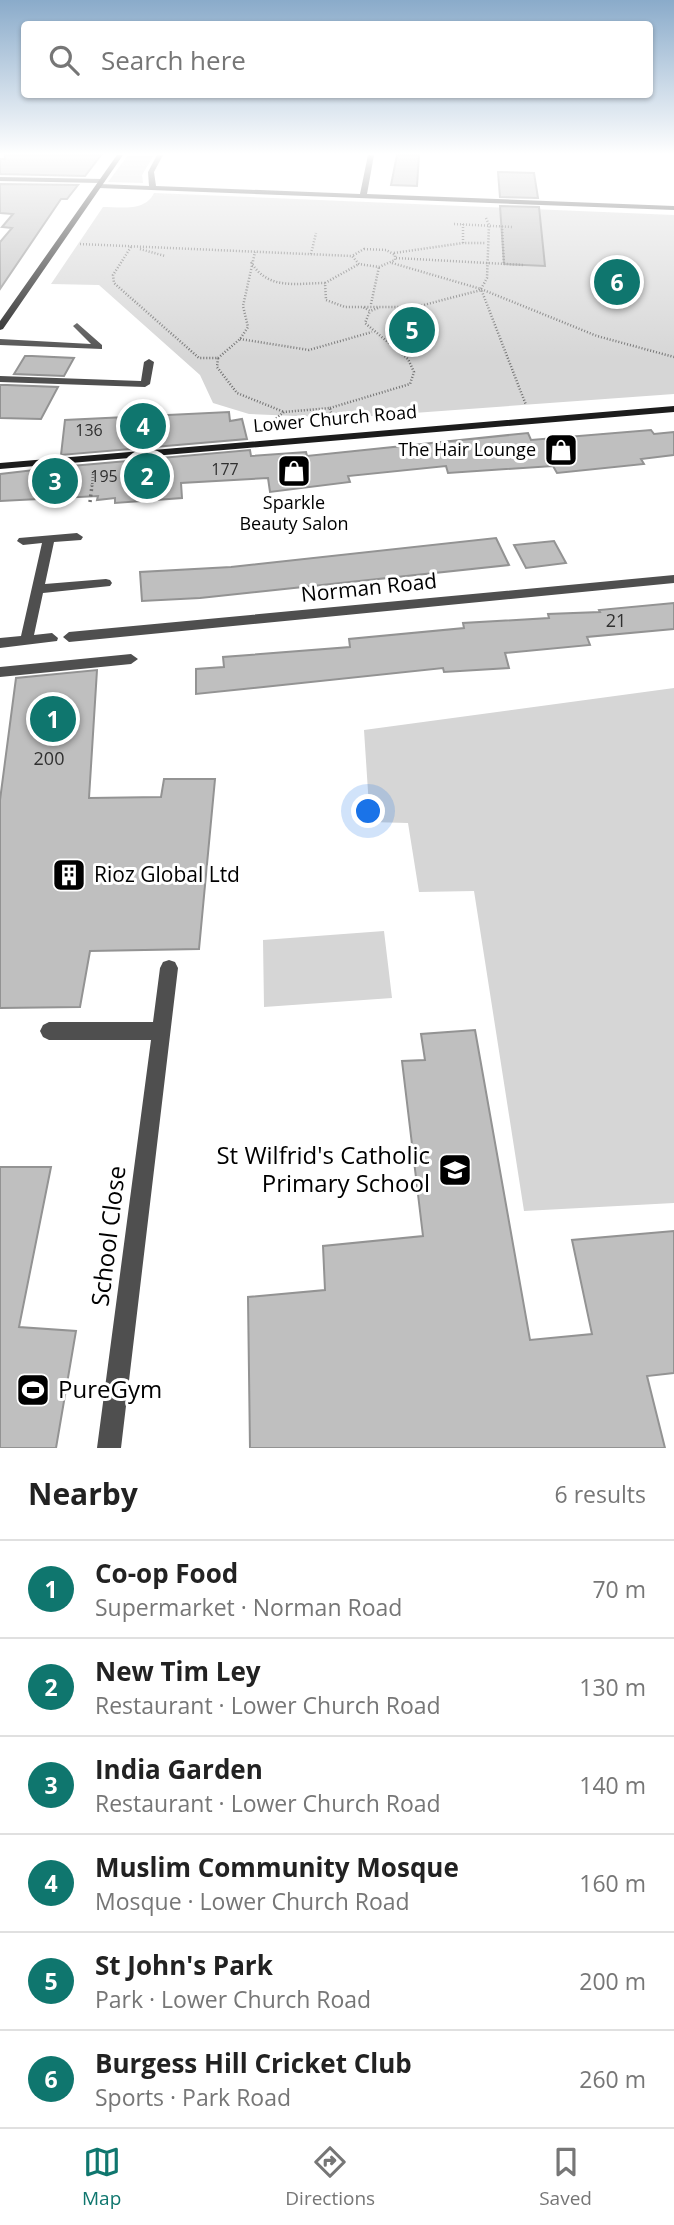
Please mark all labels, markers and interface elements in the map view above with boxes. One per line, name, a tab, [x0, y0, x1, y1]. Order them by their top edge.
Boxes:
search box	[21, 21, 653, 98]
icon: search	[45, 41, 83, 79]
text: Search here	[101, 42, 246, 78]
pin: 6	[594, 256, 640, 308]
pin: 5	[389, 304, 435, 356]
street label: Lower Church Road	[252, 399, 418, 437]
pin: 4	[120, 400, 166, 452]
house number: 136	[75, 419, 103, 441]
shop icon: The Hair Lounge	[542, 431, 580, 469]
place label: The Hair Lounge	[398, 437, 536, 461]
pin: 2	[124, 450, 170, 502]
shop icon: Sparkle Beauty Salon	[275, 452, 313, 490]
pin: 3	[32, 455, 78, 507]
house number: 177	[211, 458, 239, 480]
house number: 195	[90, 465, 118, 487]
place label: Sparkle Beauty Salon	[239, 490, 349, 535]
street label: Norman Road	[300, 566, 438, 608]
house number: 21	[606, 608, 626, 632]
pin: 1	[30, 693, 76, 745]
house number: 200	[34, 746, 64, 770]
your location	[351, 794, 385, 828]
building icon: Rioz Global Ltd	[50, 856, 88, 894]
place label: Rioz Global Ltd	[94, 860, 240, 888]
place label: St Wilfrid's Catholic Primary School	[216, 1138, 430, 1199]
school or university icon: St Wilfrid's Catholic Primary School	[436, 1151, 474, 1189]
street label: School Close	[83, 1164, 132, 1308]
sports icon: PureGym	[14, 1371, 52, 1409]
place label: PureGym	[58, 1372, 162, 1405]
text: Nearby	[28, 1473, 138, 1514]
text: 6 results	[555, 1478, 646, 1510]
text: Co-op Food	[95, 1555, 238, 1591]
text: 1	[44, 1573, 58, 1605]
text: 70 m	[592, 1573, 646, 1605]
text: Supermarket · Norman Road	[95, 1591, 402, 1623]
text: New Tim Ley	[95, 1653, 261, 1689]
text: 2	[44, 1671, 58, 1703]
text: 130 m	[579, 1671, 646, 1703]
text: Restaurant · Lower Church Road	[95, 1689, 441, 1721]
text: India Garden	[95, 1751, 263, 1787]
text: 3	[44, 1769, 58, 1801]
text: 140 m	[579, 1769, 646, 1801]
text: Restaurant · Lower Church Road	[95, 1787, 441, 1819]
text: Muslim Community Mosque	[95, 1849, 459, 1885]
text: 4	[44, 1867, 58, 1899]
text: 160 m	[579, 1867, 646, 1899]
text: Mosque · Lower Church Road	[95, 1885, 410, 1917]
text: St John's Park	[95, 1947, 273, 1983]
text: 5	[44, 1965, 58, 1997]
text: 200 m	[579, 1965, 646, 1997]
text: Park · Lower Church Road	[95, 1983, 371, 2015]
text: Burgess Hill Cricket Club	[95, 2045, 412, 2081]
text: 6	[44, 2063, 58, 2095]
text: 260 m	[579, 2063, 646, 2095]
text: Sports · Park Road	[95, 2081, 291, 2113]
tab: Map	[82, 2143, 121, 2211]
tab: Directions	[285, 2143, 375, 2211]
tab: Saved	[539, 2143, 592, 2211]

